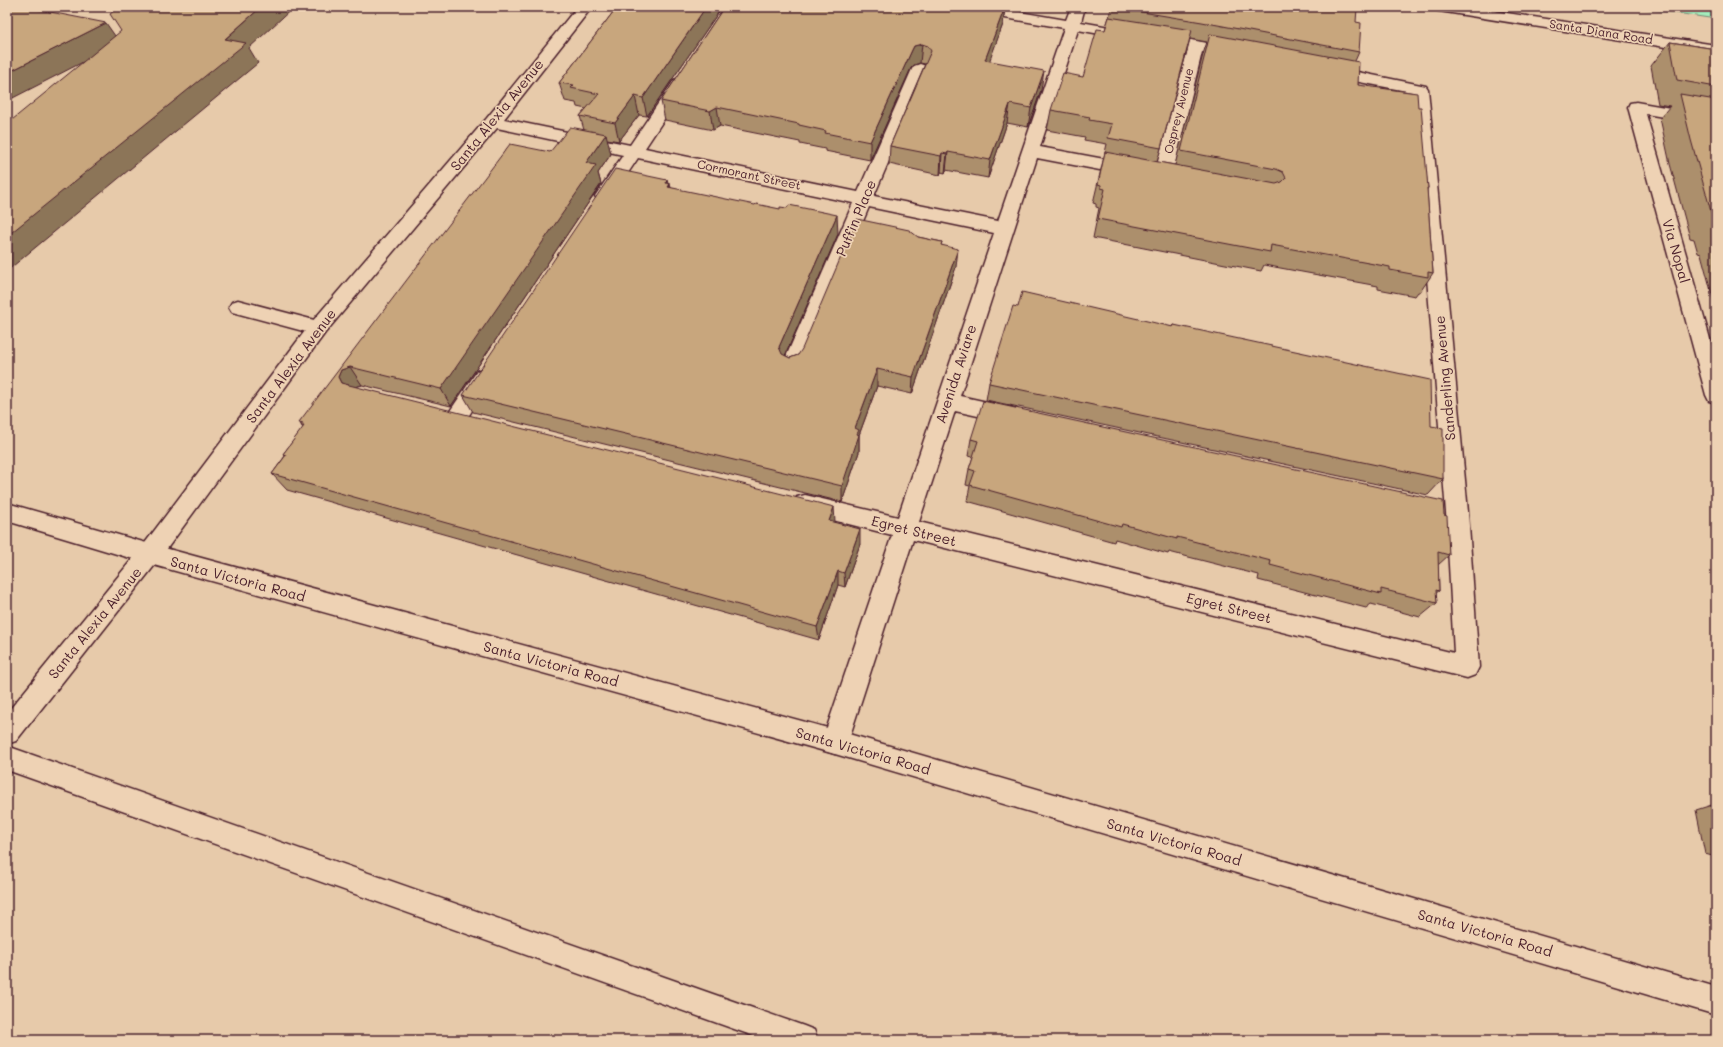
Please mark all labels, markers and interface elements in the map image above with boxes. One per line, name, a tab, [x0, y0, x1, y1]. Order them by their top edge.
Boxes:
street label: Santa Diana Road	[1548, 15, 1655, 47]
street label: Santa Alexia Avenue	[446, 55, 548, 175]
street label: Osprey Avenue	[1160, 66, 1196, 155]
street label: Cormorant Street	[696, 155, 803, 193]
street label: Puffin Place	[831, 177, 880, 259]
street label: Via Nopal	[1658, 217, 1695, 285]
street label: Santa Alexia Avenue	[241, 305, 340, 427]
street label: Sanderling Avenue	[1430, 315, 1459, 441]
street label: Avenida Aviare	[931, 322, 980, 426]
street label: Egret Street	[870, 511, 959, 550]
street label: Santa Victoria Road	[168, 551, 308, 606]
street label: Santa Alexia Avenue	[44, 563, 146, 683]
street label: Egret Street	[1185, 588, 1274, 627]
street label: Santa Victoria Road	[481, 636, 621, 691]
street label: Santa Victoria Road	[794, 722, 933, 779]
street label: Santa Victoria Road	[1105, 813, 1244, 870]
street label: Santa Victoria Road	[1416, 904, 1555, 961]

